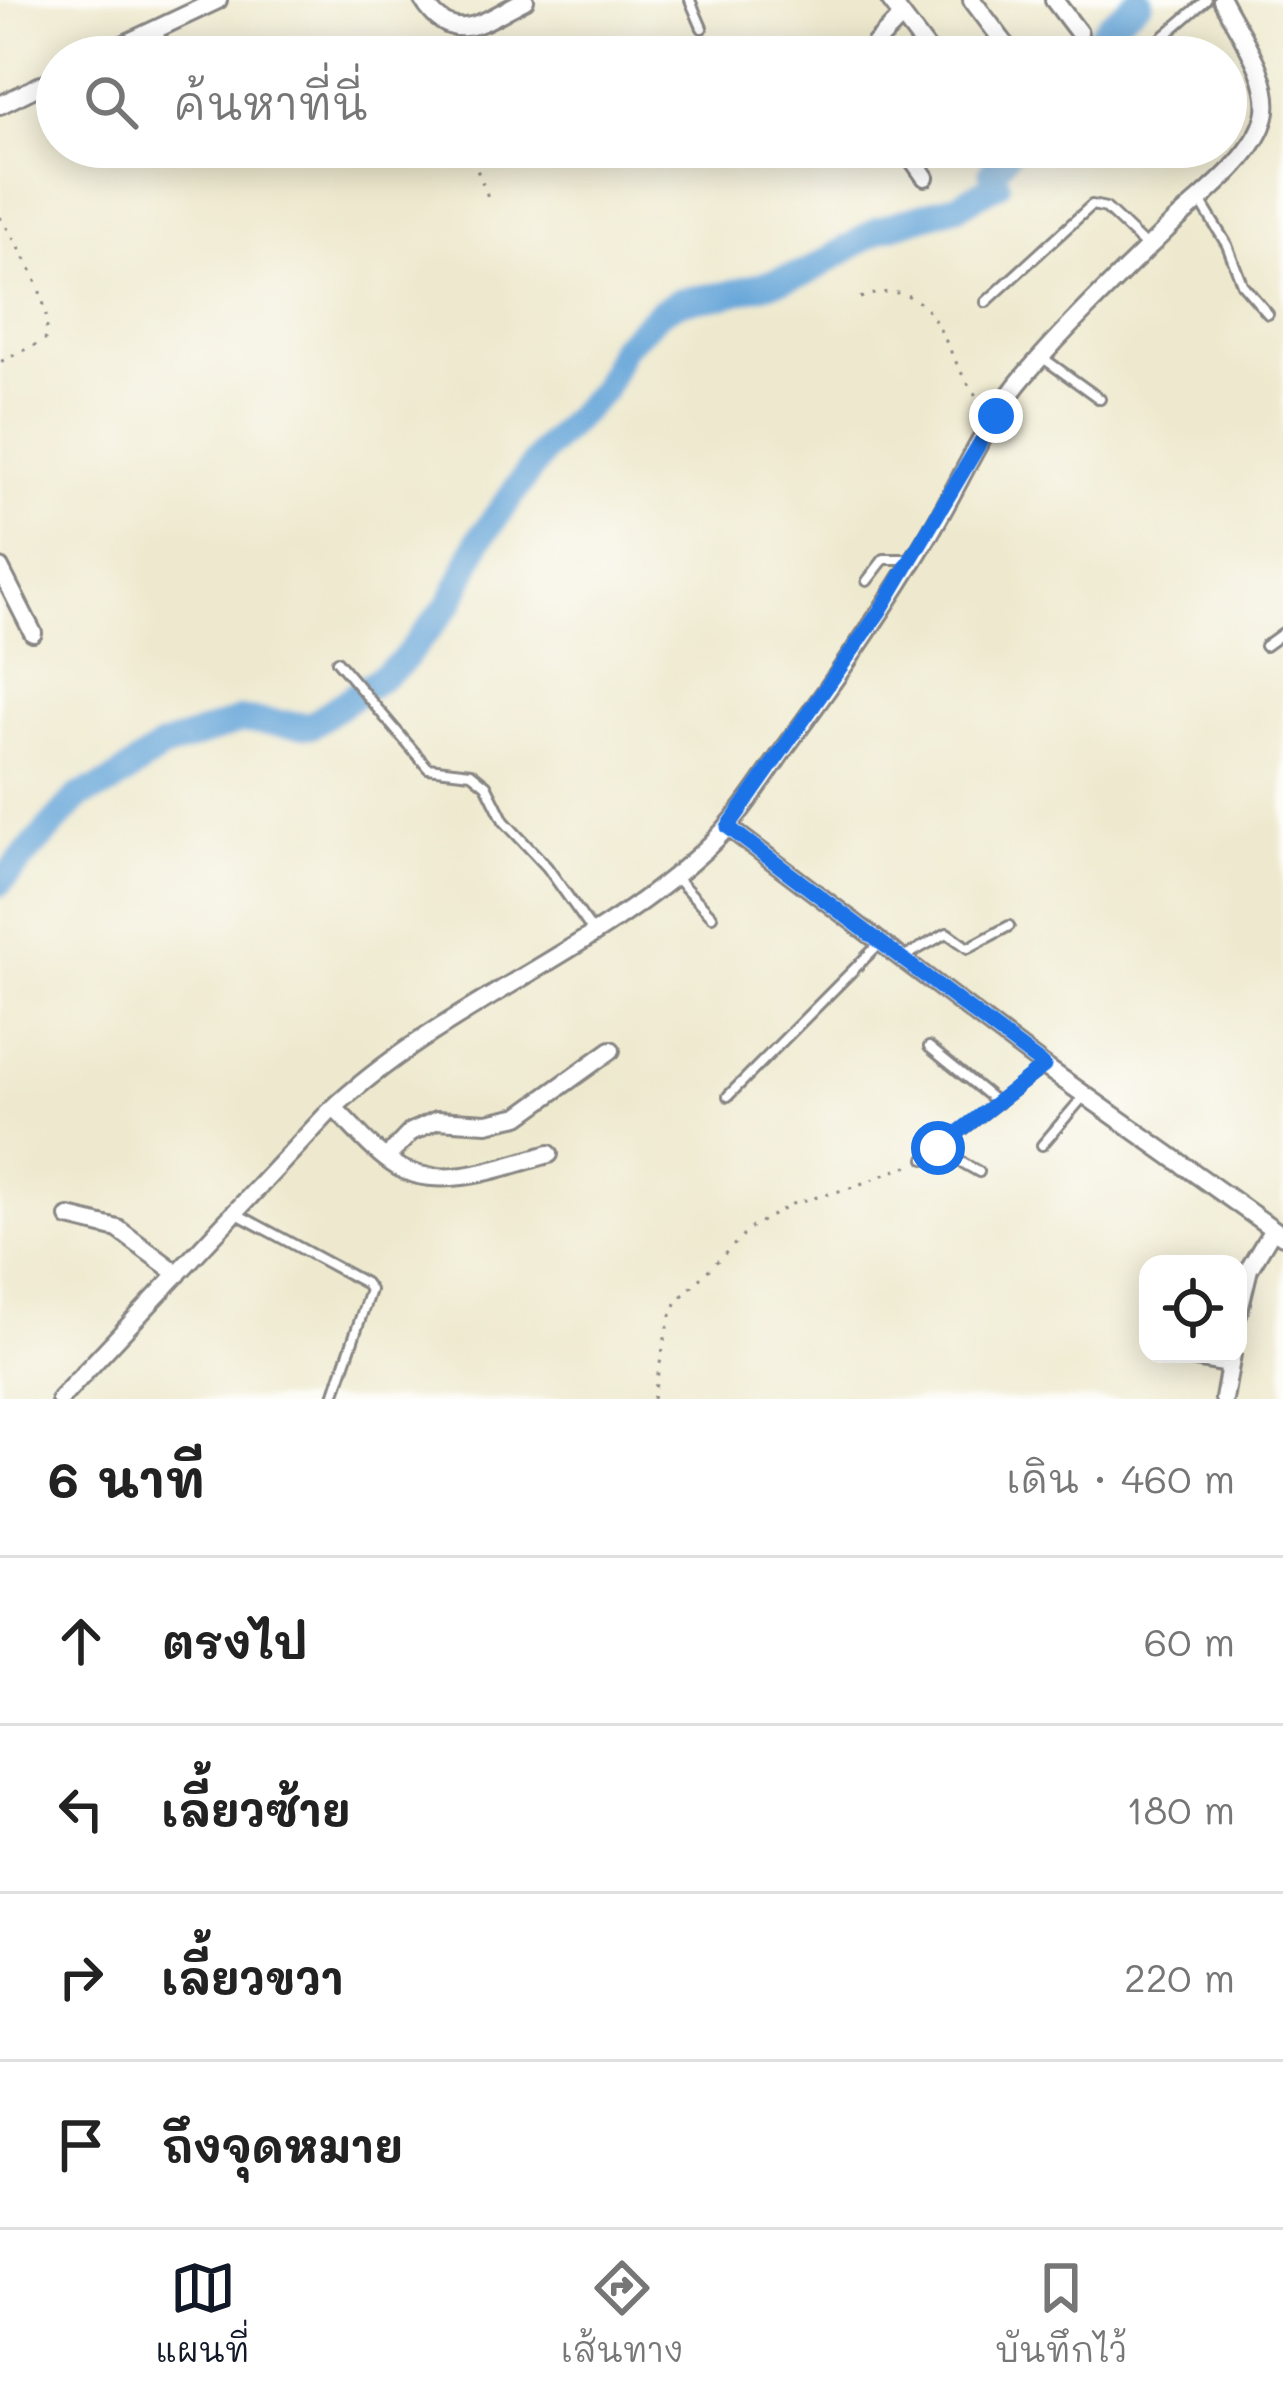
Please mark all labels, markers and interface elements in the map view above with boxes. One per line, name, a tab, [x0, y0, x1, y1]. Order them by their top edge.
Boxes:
search box	[36, 36, 1247, 168]
icon: search	[78, 69, 144, 135]
text: ค้นหาที่นี่	[174, 73, 368, 131]
route end	[969, 389, 1023, 443]
route start	[911, 1121, 965, 1175]
map controls	[1139, 1255, 1247, 1363]
button: locate	[1139, 1255, 1247, 1363]
text: 6 นาที	[48, 1444, 205, 1511]
text: เดิน · 460 m	[1006, 1452, 1235, 1503]
icon: ahead	[48, 1608, 114, 1674]
text: ตรงไป	[162, 1612, 308, 1670]
text: 60 m	[1144, 1615, 1235, 1666]
icon: left	[48, 1776, 114, 1842]
text: เลี้ยวซ้าย	[162, 1780, 350, 1838]
text: 180 m	[1126, 1783, 1235, 1834]
icon: right	[48, 1944, 114, 2010]
text: เลี้ยวขวา	[162, 1948, 344, 2006]
text: 220 m	[1124, 1951, 1235, 2002]
icon: arrive	[48, 2112, 114, 2178]
text: ถึงจุดหมาย	[162, 2116, 403, 2174]
tab: แผนที่	[156, 2255, 250, 2370]
tab: เส้นทาง	[561, 2255, 683, 2370]
tab: บันทึกไว้	[995, 2255, 1127, 2370]

